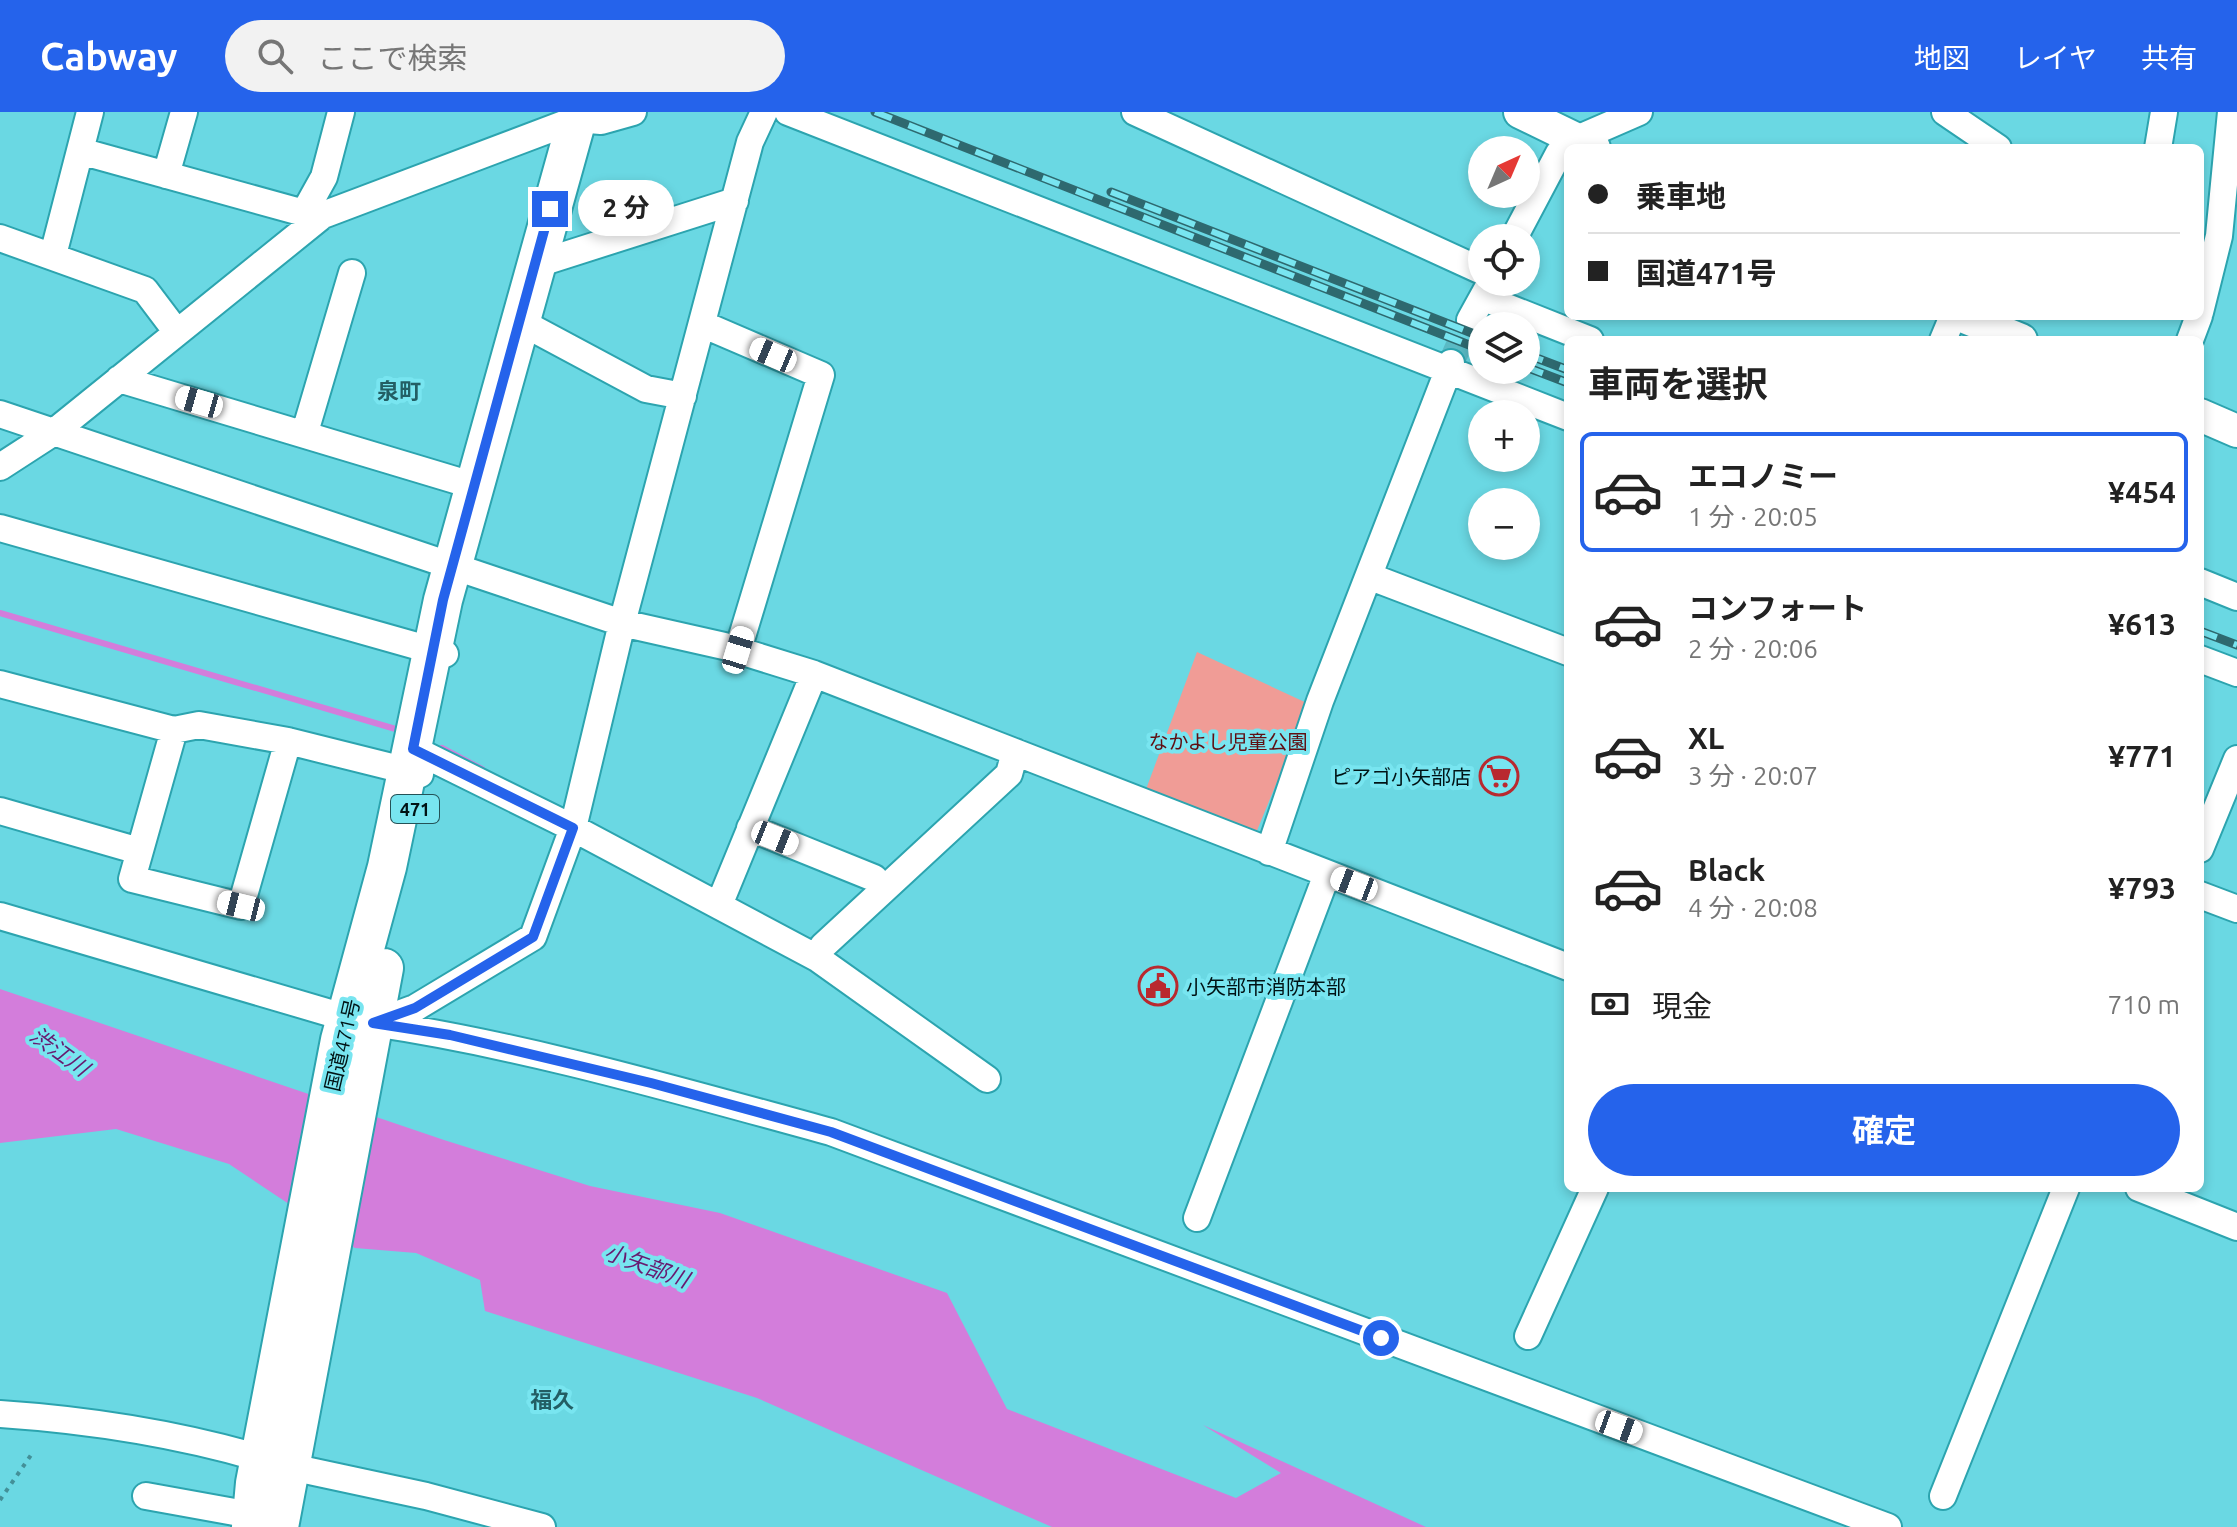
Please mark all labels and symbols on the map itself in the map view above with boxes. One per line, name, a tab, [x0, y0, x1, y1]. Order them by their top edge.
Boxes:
north arrow	[1468, 136, 1540, 208]
callout: 2 分	[578, 181, 674, 237]
route end	[532, 191, 568, 227]
car	[746, 335, 800, 375]
district label: 泉町	[377, 378, 421, 403]
car	[173, 384, 225, 420]
car	[720, 624, 756, 676]
park label: なかよし児童公園	[1149, 730, 1308, 753]
supermarket icon: ピアゴ小矢部店	[1478, 755, 1520, 797]
place label: ピアゴ小矢部店	[1331, 765, 1471, 788]
road number: 471	[391, 795, 439, 823]
car	[748, 818, 802, 858]
car	[1327, 864, 1381, 904]
car	[215, 889, 267, 923]
public building icon: 小矢部市消防本部	[1137, 965, 1179, 1007]
place label: 小矢部市消防本部	[1186, 975, 1346, 998]
street label: 国道471号	[320, 997, 364, 1093]
water label: 渋江川	[26, 1021, 96, 1082]
water label: 小矢部川	[601, 1238, 694, 1292]
route start	[1363, 1320, 1399, 1356]
district label: 福久	[530, 1387, 574, 1412]
car	[1592, 1408, 1646, 1446]

